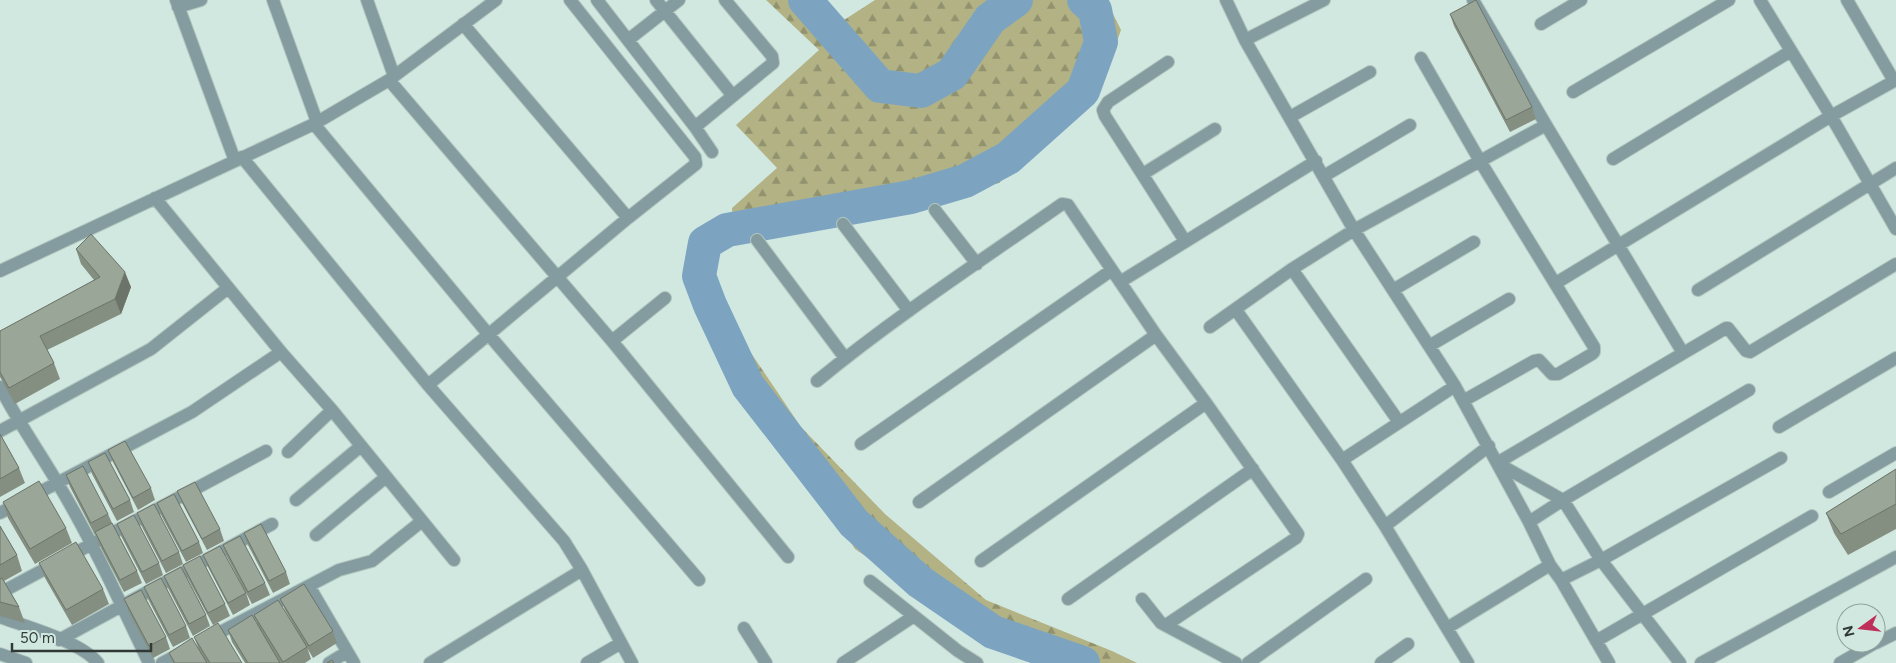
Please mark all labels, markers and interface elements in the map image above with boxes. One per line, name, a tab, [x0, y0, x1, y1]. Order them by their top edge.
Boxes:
north arrow	[1836, 603, 1886, 653]
scale bar	[12, 620, 151, 652]
text: N	[1839, 624, 1859, 639]
text: 50 m	[20, 629, 55, 647]

